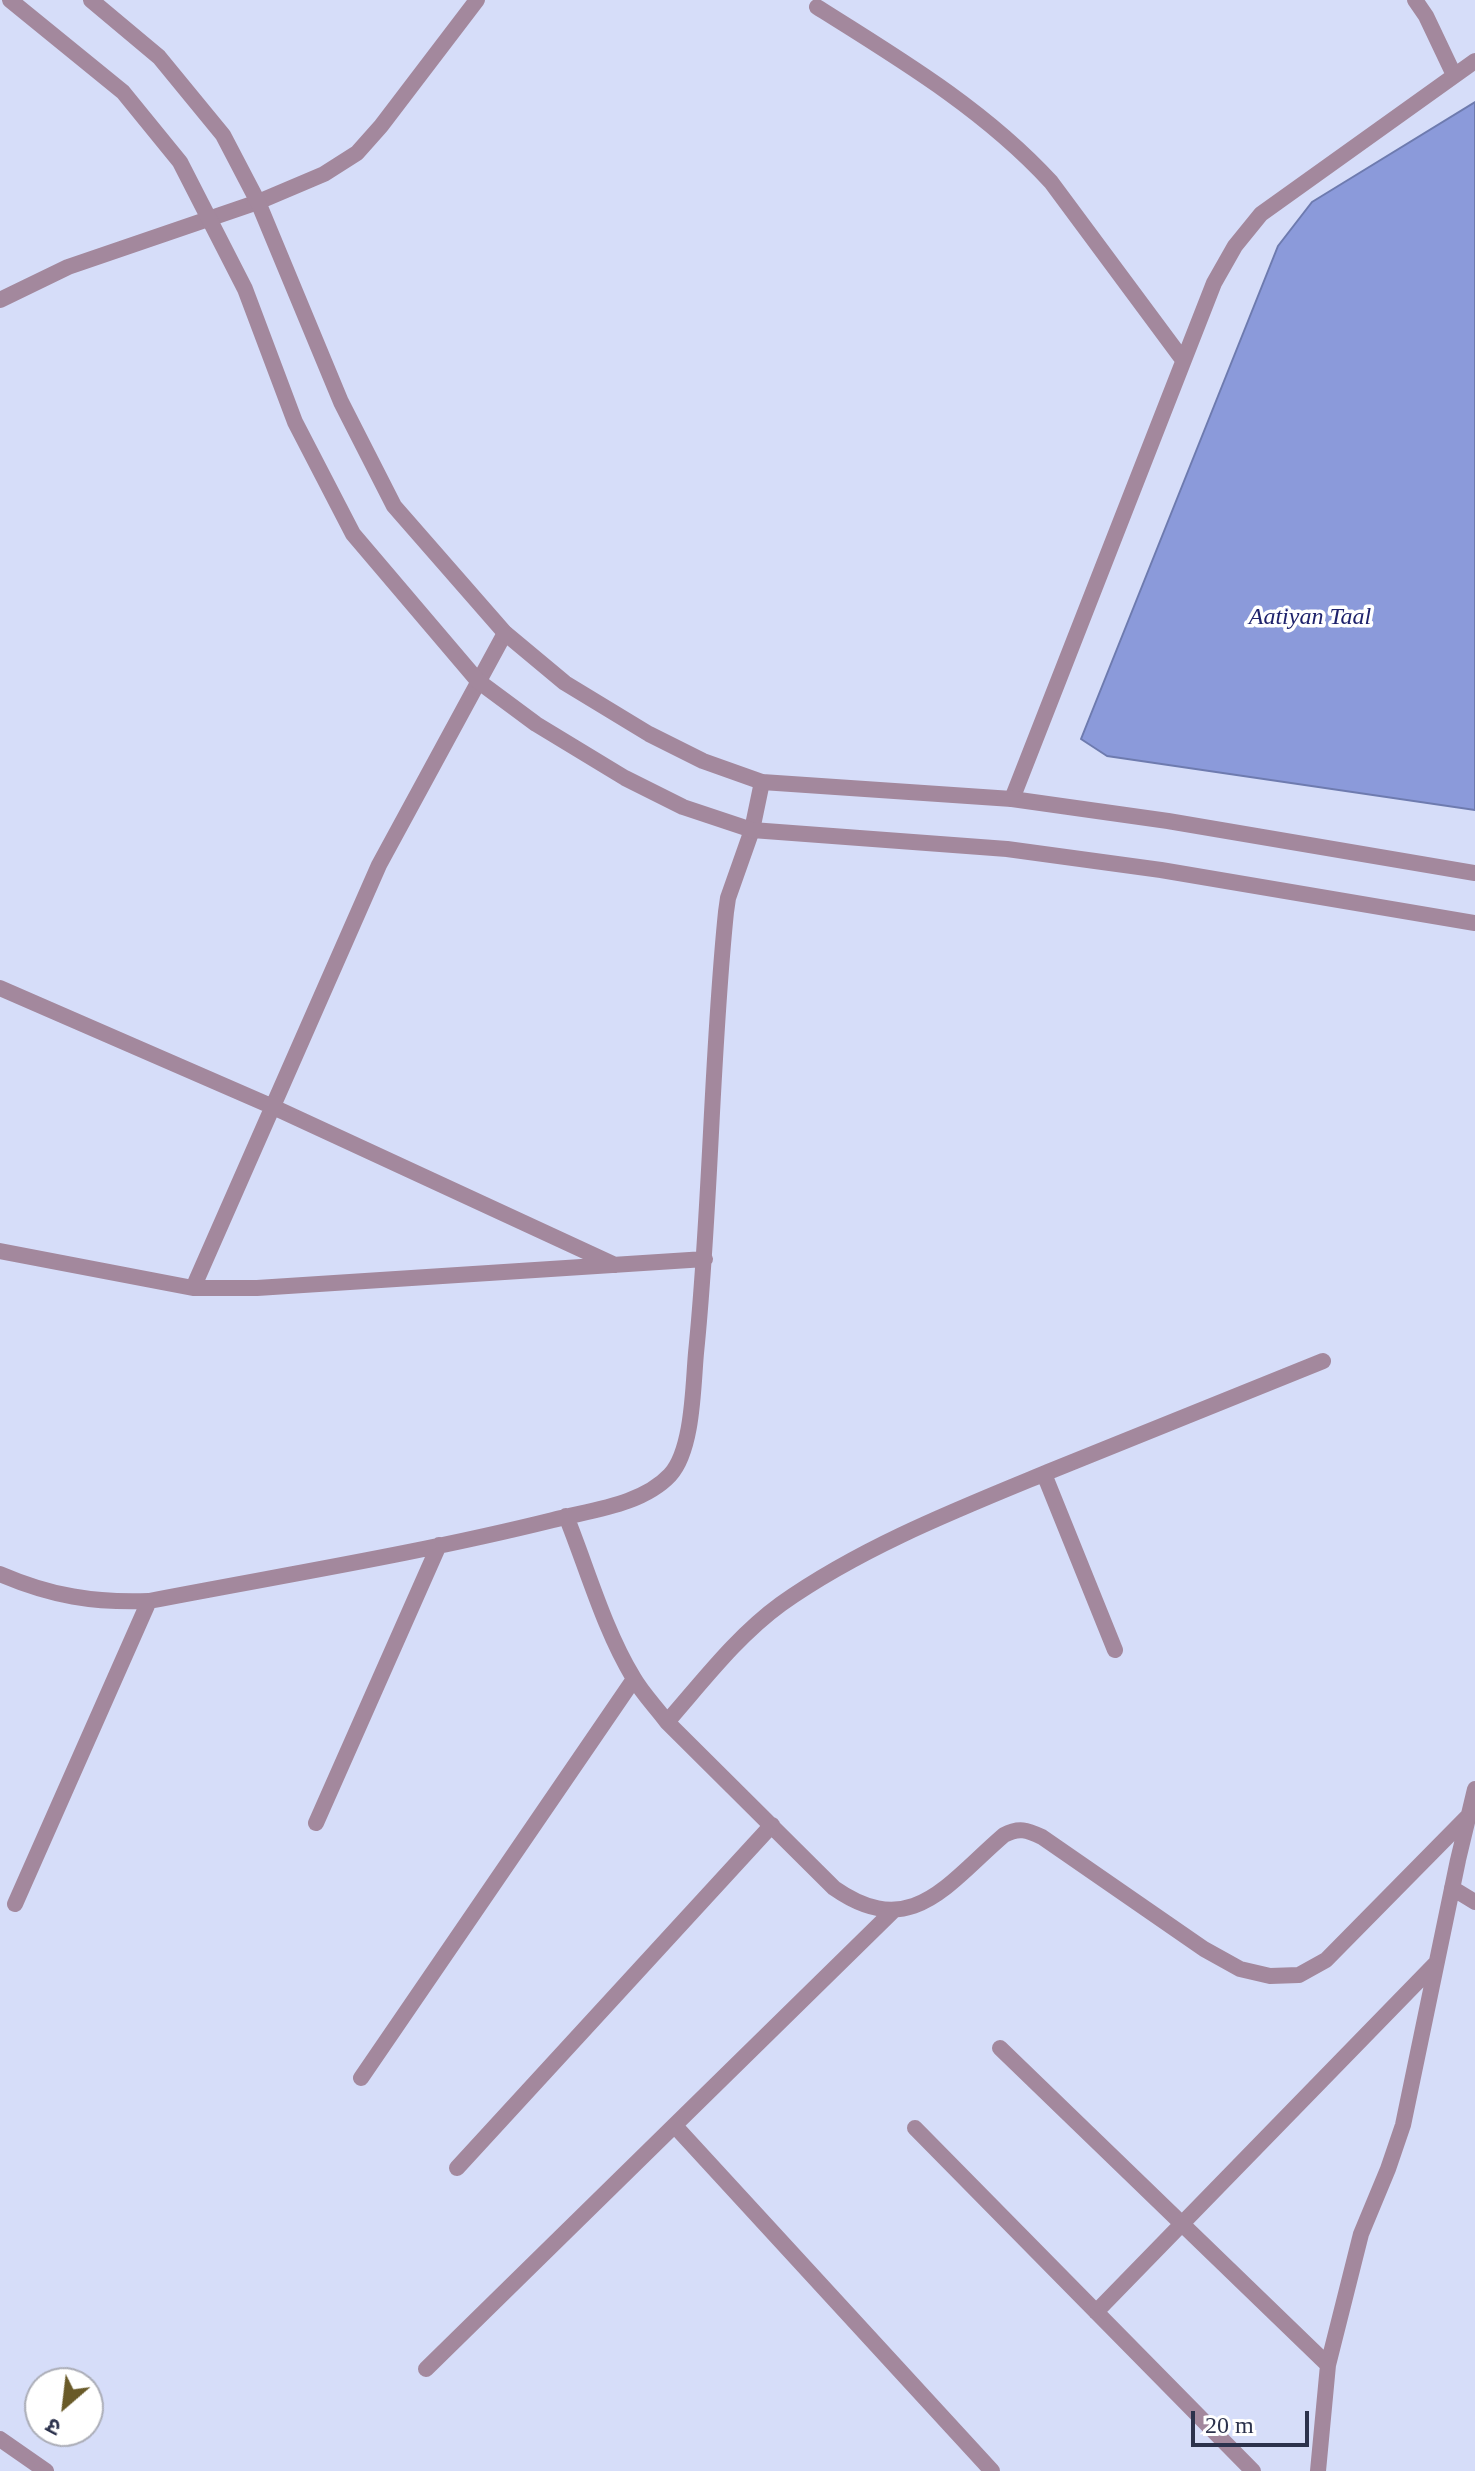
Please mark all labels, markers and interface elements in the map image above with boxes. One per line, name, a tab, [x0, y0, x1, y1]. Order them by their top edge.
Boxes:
water label: Aatiyan Taal	[1249, 604, 1371, 632]
north arrow	[24, 2367, 104, 2447]
scale bar	[1195, 2395, 1313, 2445]
text: 20 m	[1205, 2412, 1254, 2438]
text: उ	[42, 2413, 65, 2441]

